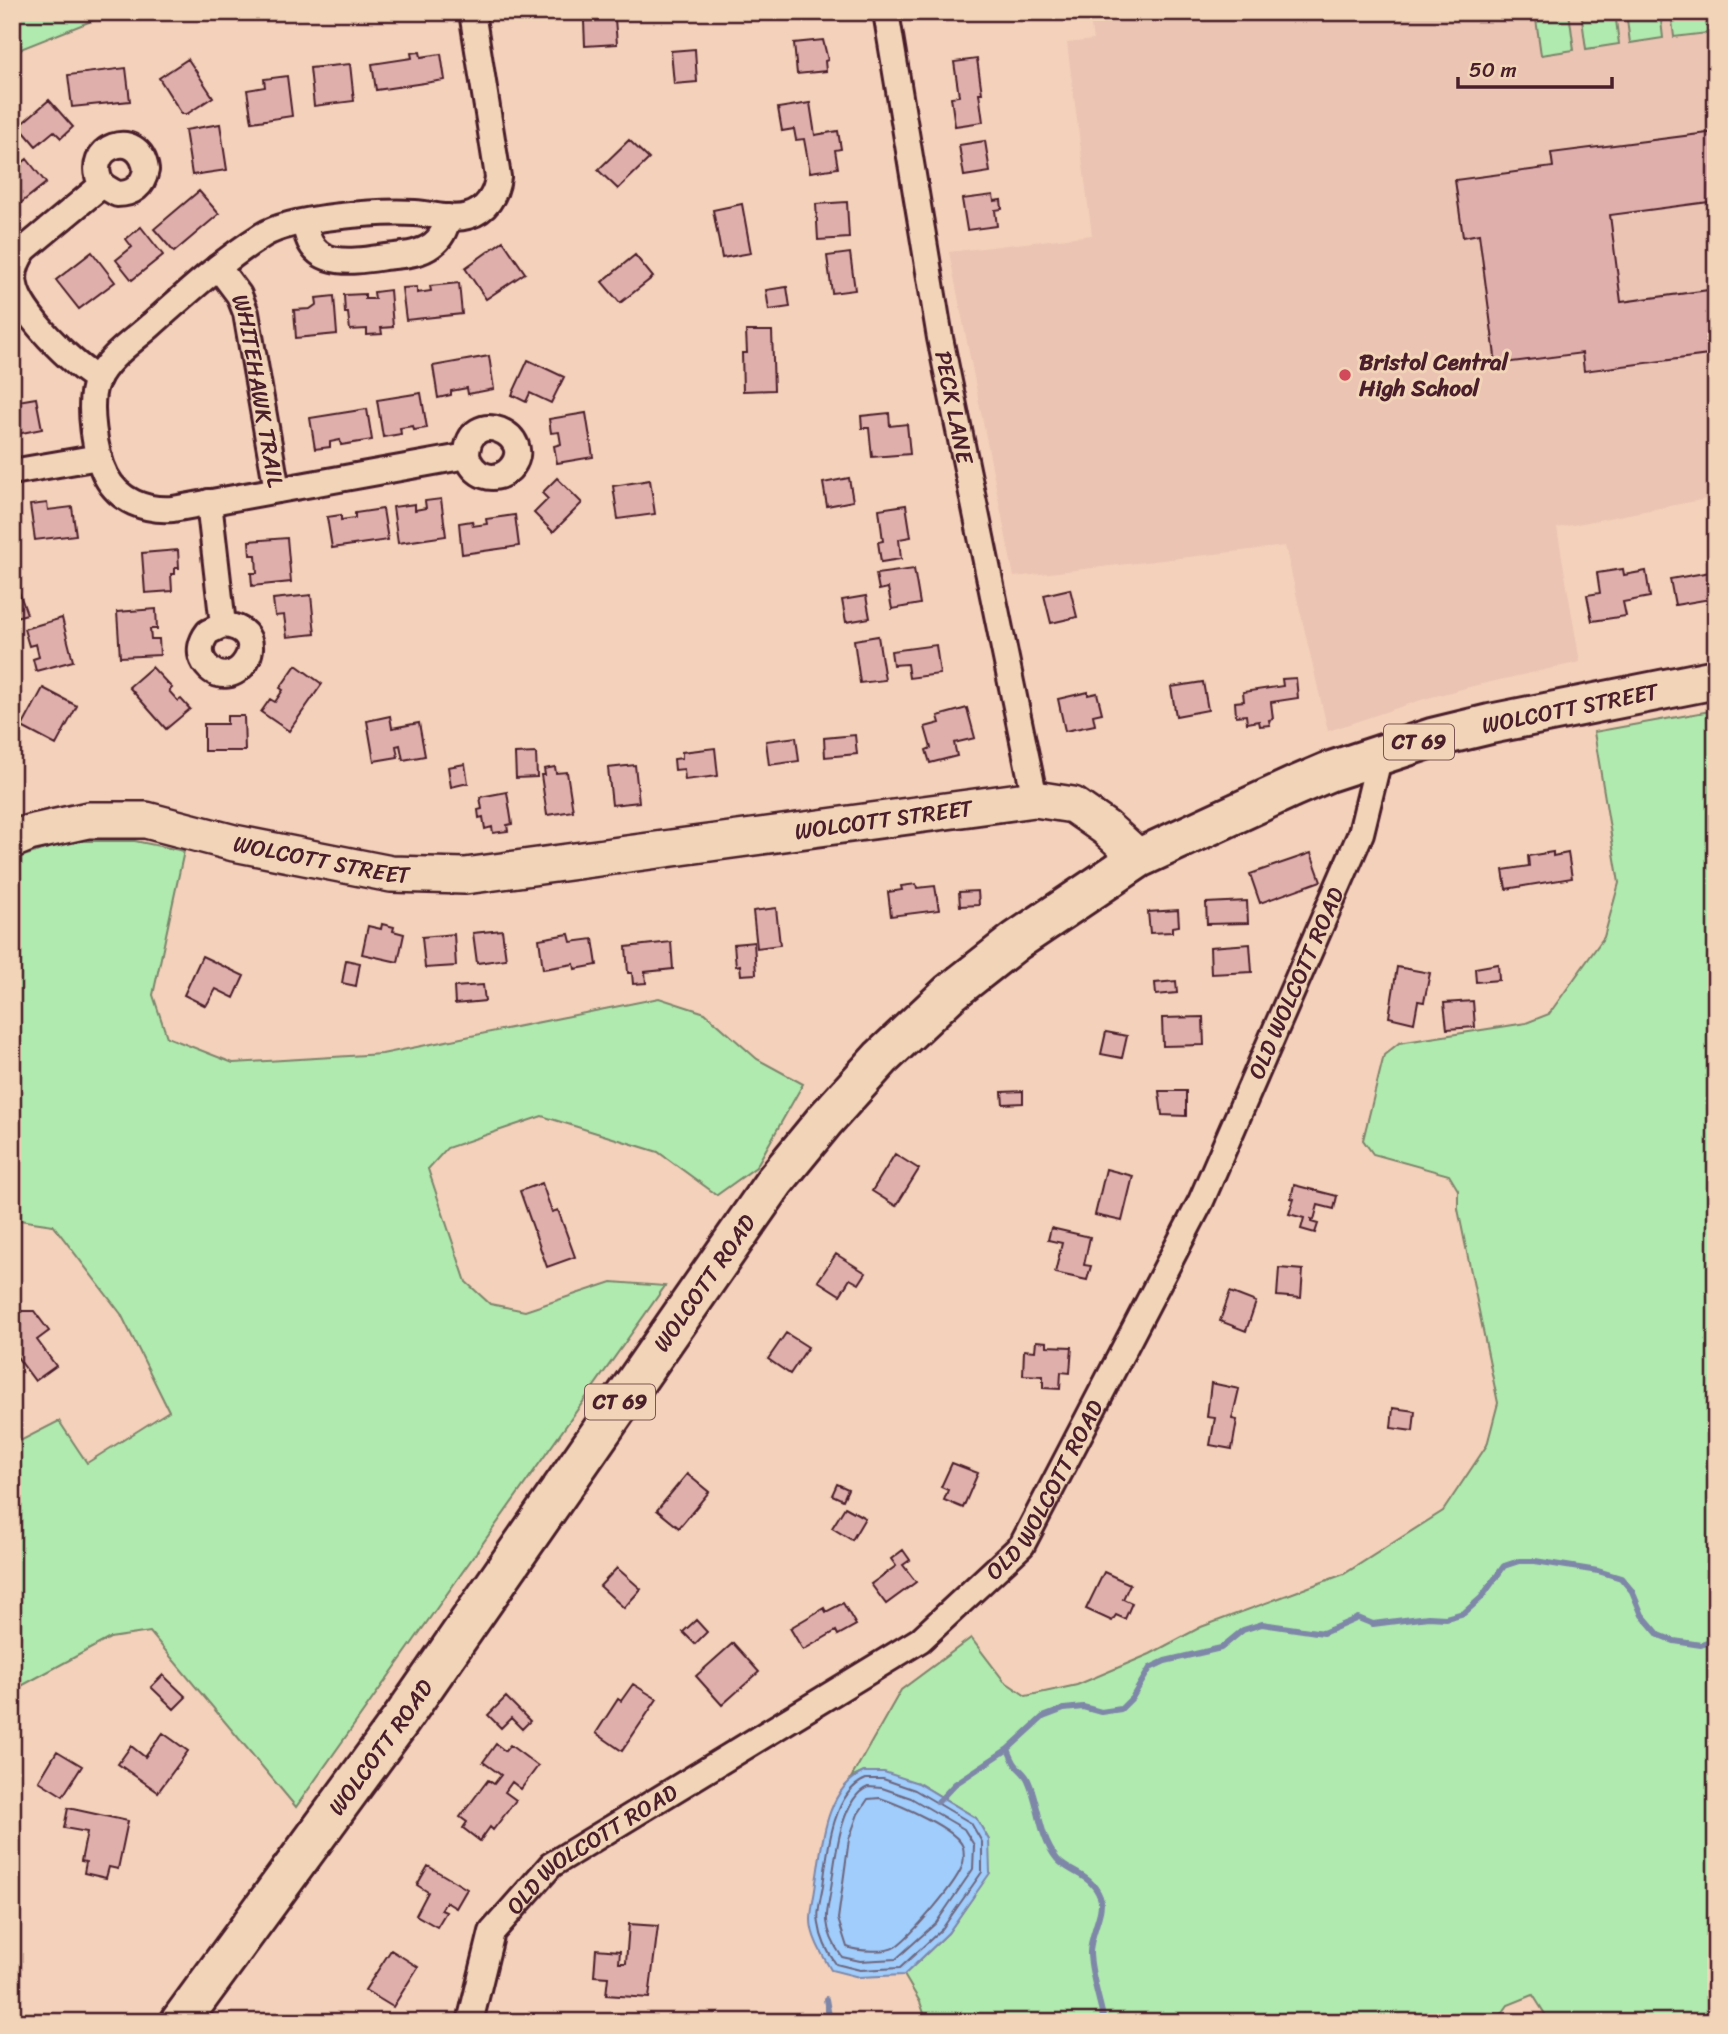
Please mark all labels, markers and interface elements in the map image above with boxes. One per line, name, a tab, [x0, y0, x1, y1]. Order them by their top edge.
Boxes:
scale bar	[1458, 46, 1612, 90]
text: 50 m	[1469, 51, 1517, 89]
street label: WHITEHAWK TRAIL	[219, 288, 296, 491]
place label: Bristol Central High School	[1358, 342, 1509, 409]
street label: PECK LANE	[922, 347, 986, 469]
marker: Bristol Central High School	[1337, 367, 1353, 383]
street label: WOLCOTT STREET	[1478, 671, 1663, 746]
road number: CT 69	[1384, 724, 1454, 760]
street label: WOLCOTT STREET	[792, 787, 976, 852]
street label: WOLCOTT STREET	[230, 823, 412, 896]
street label: OLD WOLCOTT ROAD	[1236, 880, 1356, 1086]
street label: WOLCOTT ROAD	[642, 1206, 767, 1361]
road number: CT 69	[585, 1384, 655, 1420]
street label: OLD WOLCOTT ROAD	[976, 1392, 1115, 1591]
street label: WOLCOTT ROAD	[317, 1671, 445, 1825]
street label: OLD WOLCOTT ROAD	[496, 1772, 686, 1925]

